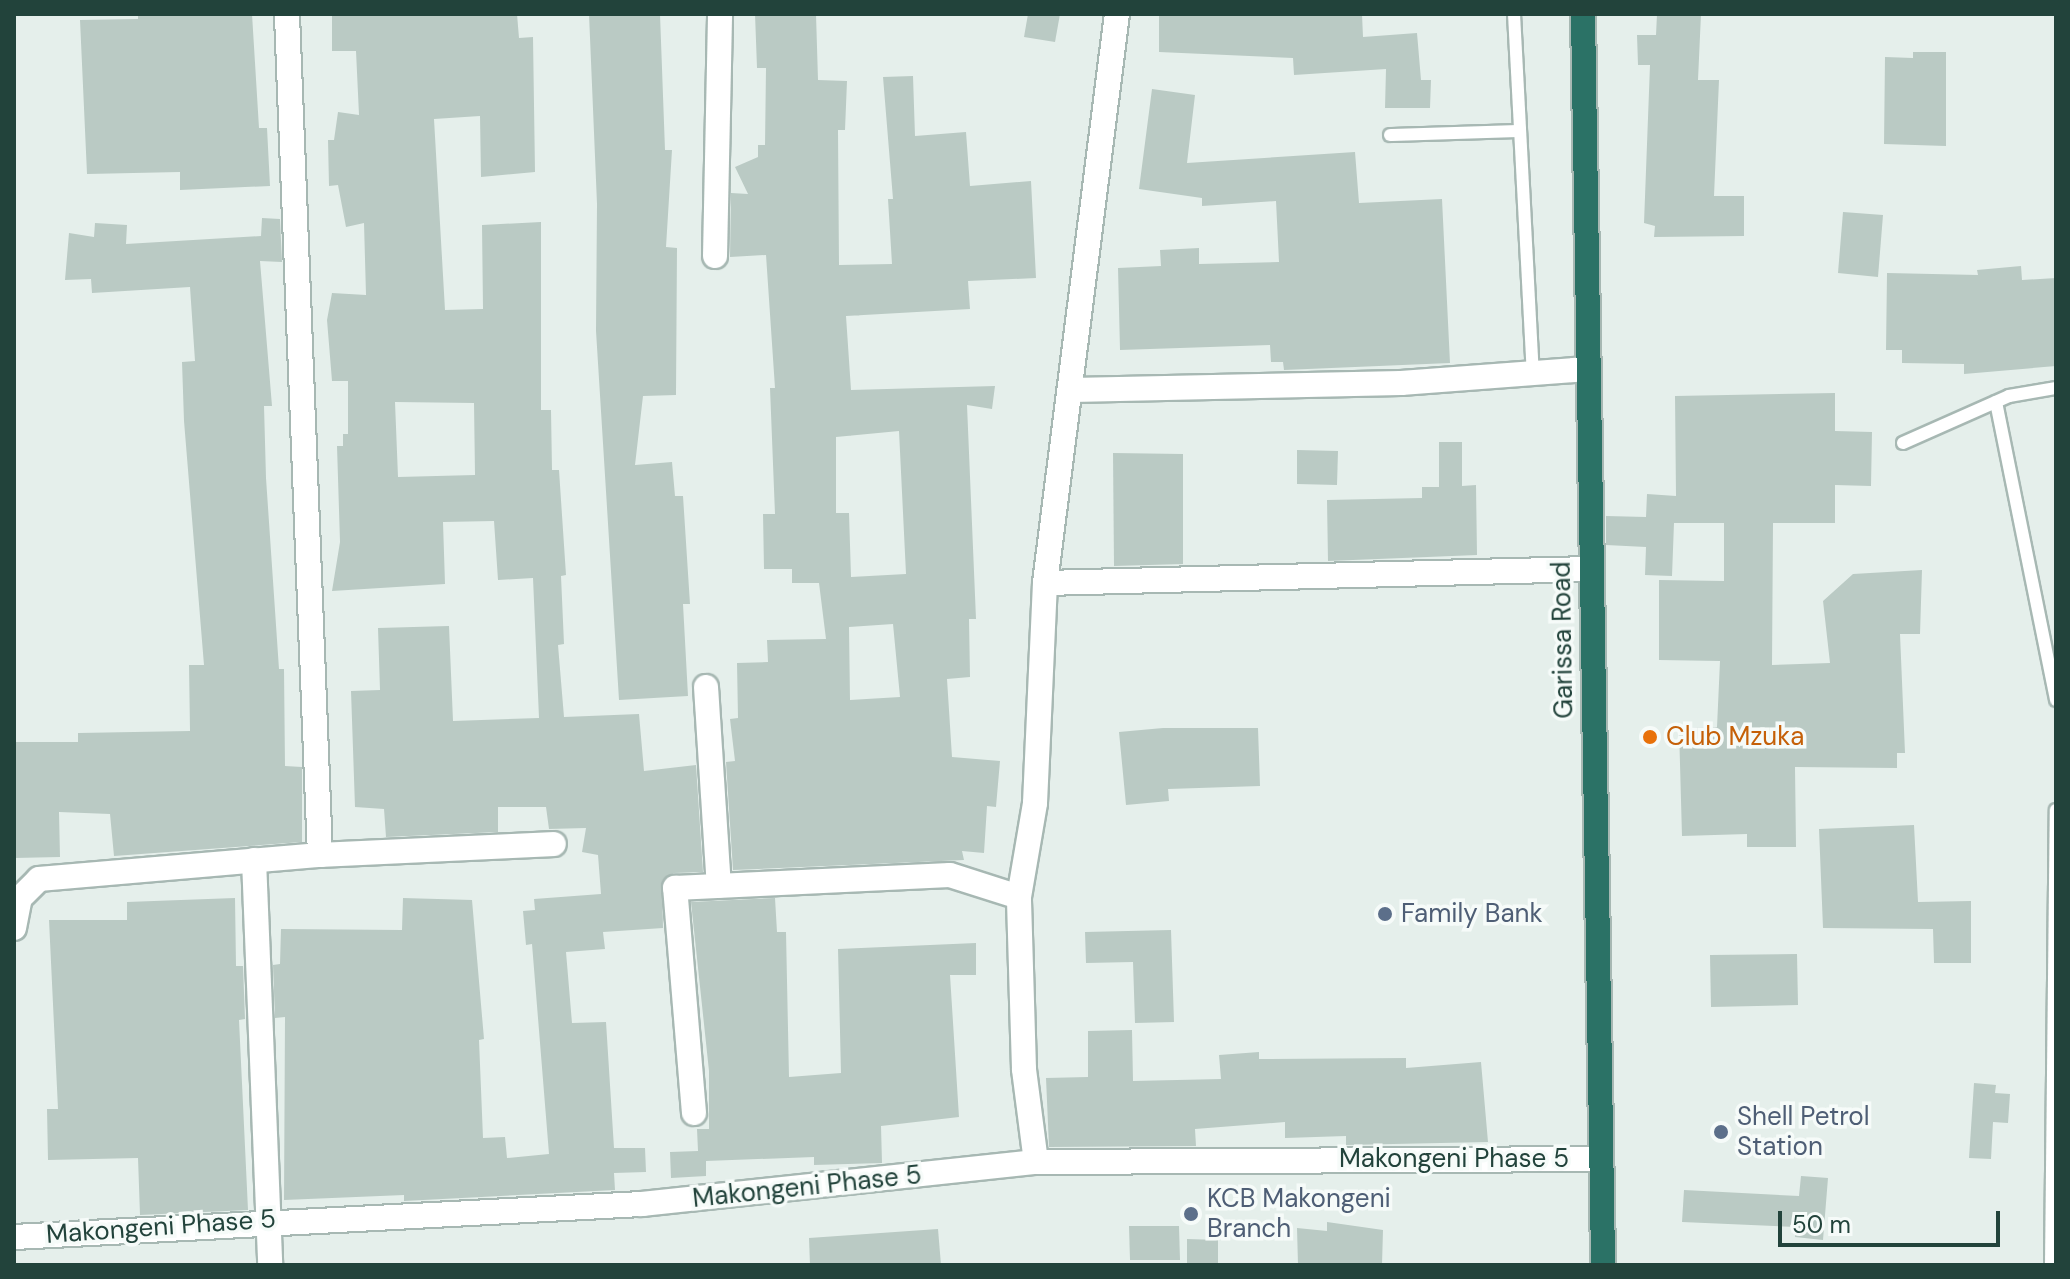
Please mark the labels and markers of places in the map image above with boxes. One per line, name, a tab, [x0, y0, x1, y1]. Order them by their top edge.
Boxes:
place label: Club Mzuka	[1666, 721, 1804, 753]
marker: Club Mzuka	[1641, 728, 1659, 746]
place label: Family Bank	[1401, 898, 1543, 930]
marker: Family Bank	[1376, 905, 1394, 923]
place label: Shell Petrol Station	[1737, 1101, 1869, 1162]
marker: Shell Petrol Station	[1712, 1123, 1730, 1141]
place label: KCB Makongeni Branch	[1207, 1183, 1391, 1244]
marker: KCB Makongeni Branch	[1182, 1205, 1200, 1223]

